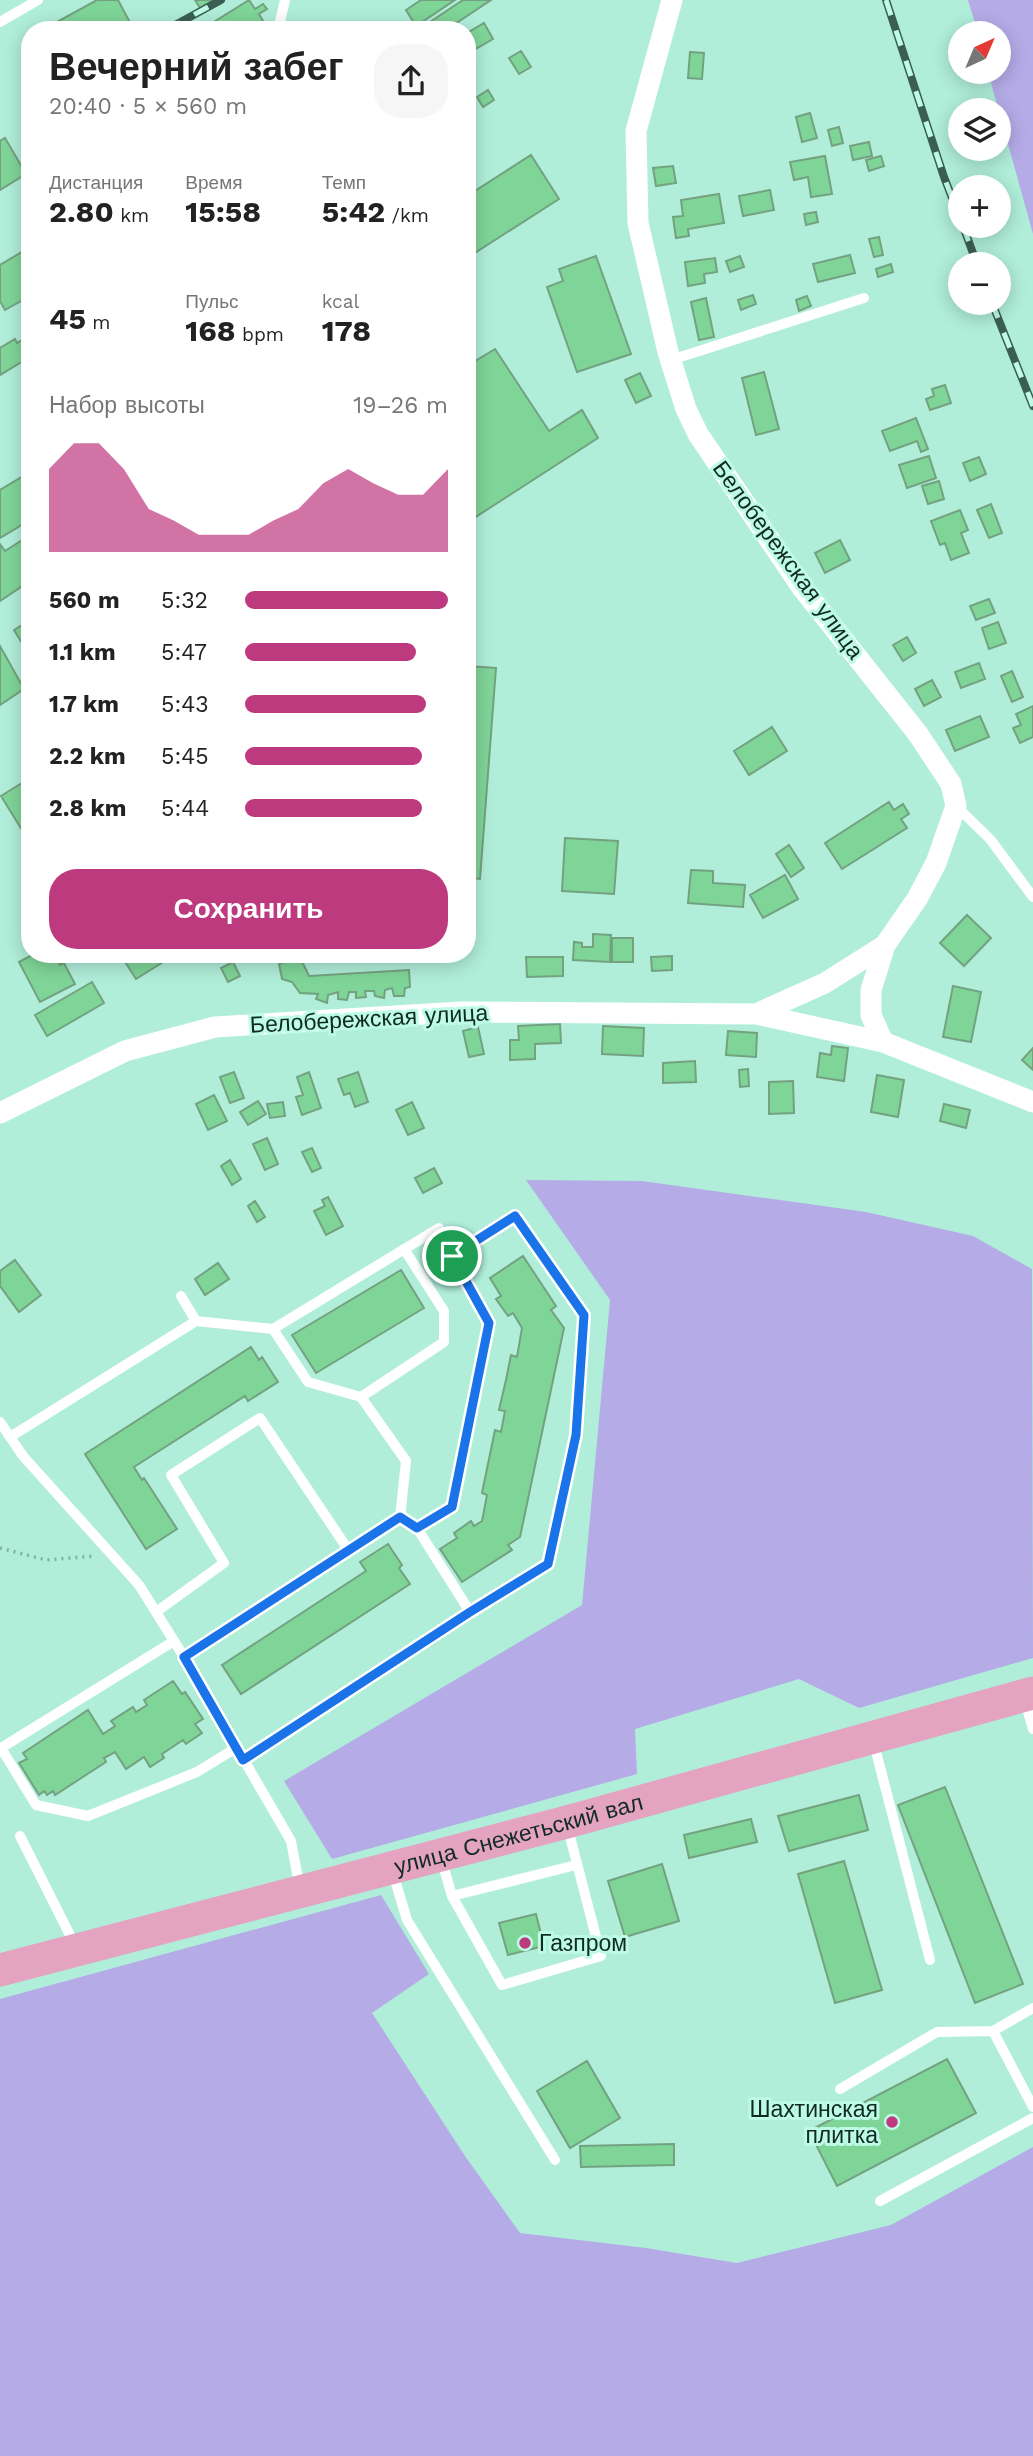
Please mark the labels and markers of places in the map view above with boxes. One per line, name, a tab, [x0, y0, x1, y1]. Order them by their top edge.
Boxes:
pin	[422, 1226, 482, 1286]
place label: Газпром	[539, 1930, 627, 1957]
marker: Газпром	[517, 1935, 533, 1951]
place label: Шахтинская плитка	[749, 2096, 878, 2149]
marker: Шахтинская плитка	[884, 2114, 900, 2130]

